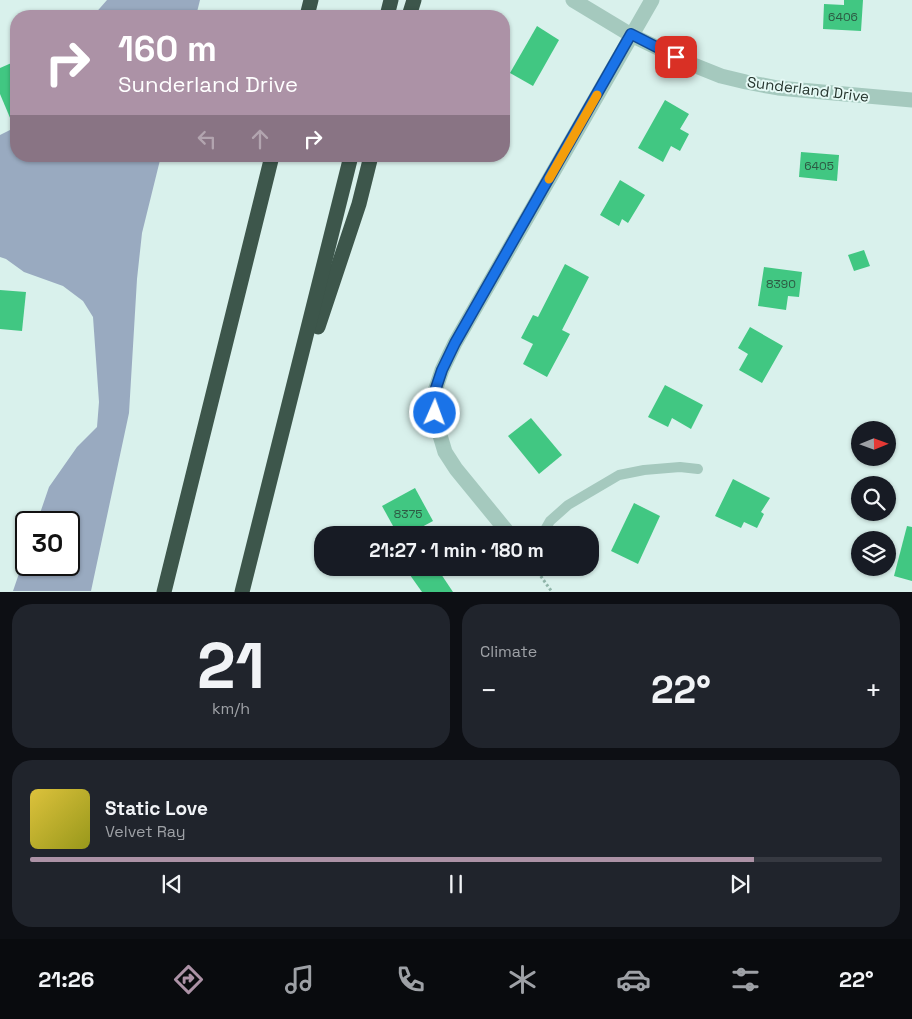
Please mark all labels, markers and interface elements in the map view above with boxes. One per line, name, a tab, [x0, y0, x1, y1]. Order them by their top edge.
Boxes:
house number: 6406	[828, 9, 858, 25]
text: 160 m	[118, 27, 217, 71]
icon: right	[35, 30, 100, 95]
pin	[655, 36, 697, 78]
icon: arrive	[662, 43, 690, 71]
text: Sunderland Drive	[118, 70, 298, 98]
street label: Sunderland Drive	[746, 72, 870, 106]
icon: left	[193, 125, 221, 153]
icon: ahead	[246, 125, 274, 153]
icon: right	[299, 125, 327, 153]
house number: 6405	[804, 158, 834, 174]
house number: 8390	[766, 276, 796, 292]
position arrow	[408, 386, 460, 438]
north arrow	[851, 421, 896, 466]
map controls	[851, 421, 896, 576]
button: search	[851, 476, 896, 521]
house number: 8375	[394, 506, 422, 522]
speed limit sign: 30	[15, 511, 80, 576]
button: layers	[851, 531, 896, 576]
text: 21:27 · 1 min · 180 m	[369, 538, 544, 563]
text: 21	[197, 624, 265, 707]
text: Climate	[480, 641, 537, 662]
text: 22°	[651, 666, 711, 714]
text: −	[480, 672, 497, 708]
text: +	[865, 672, 882, 708]
text: km/h	[212, 698, 250, 719]
text: Static Love	[105, 796, 208, 821]
text: Velvet Ray	[105, 821, 186, 842]
icon: previous	[158, 870, 186, 898]
icon: pause	[442, 870, 470, 898]
icon: next	[726, 870, 754, 898]
icon: directions	[171, 962, 206, 997]
icon: music	[282, 962, 317, 997]
icon: phone	[393, 962, 428, 997]
icon: climate	[505, 962, 540, 997]
icon: car	[616, 962, 651, 997]
icon: filters	[728, 962, 763, 997]
text: 21:26	[38, 965, 94, 993]
text: 22°	[839, 965, 874, 993]

